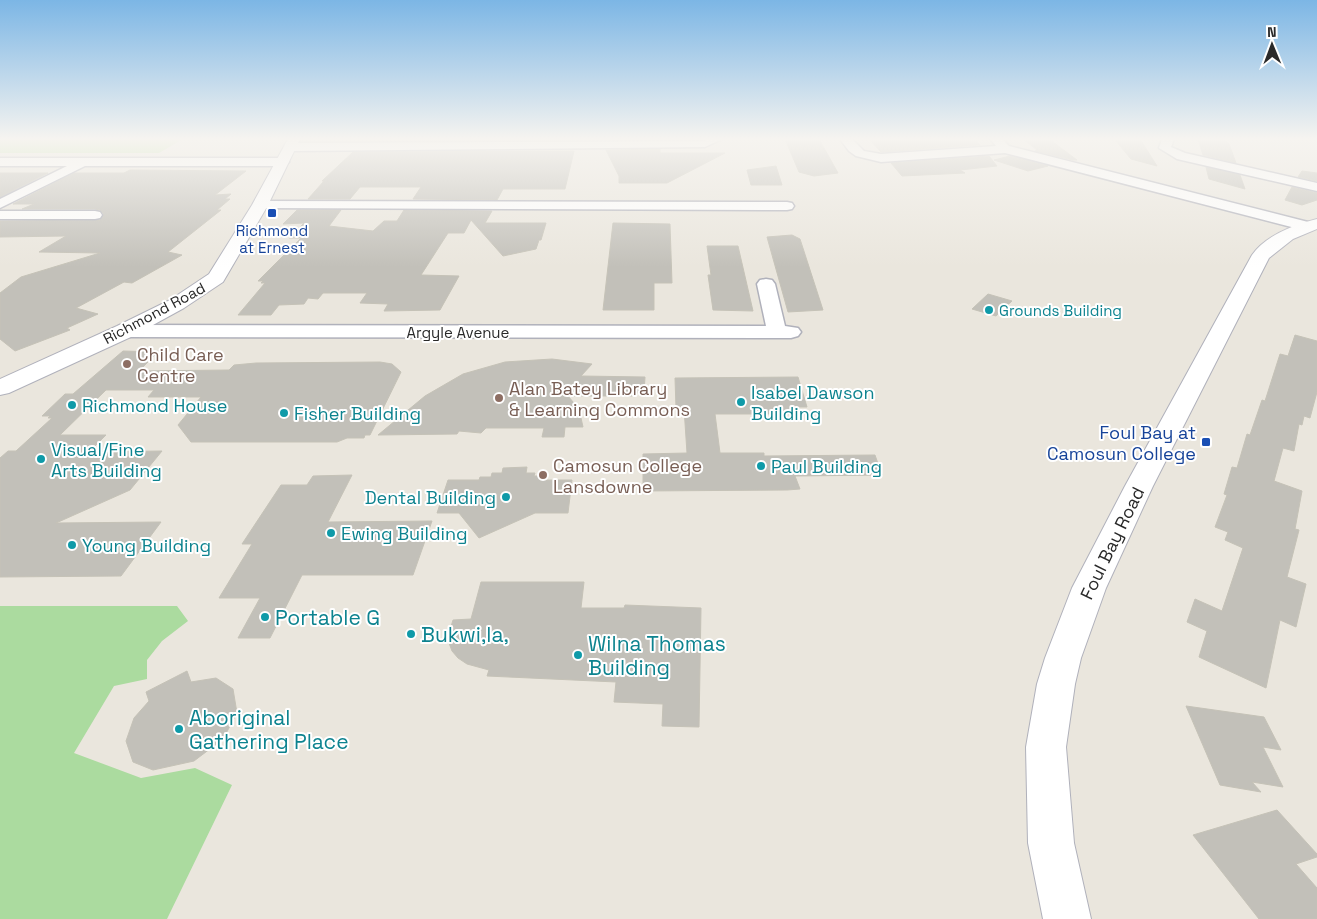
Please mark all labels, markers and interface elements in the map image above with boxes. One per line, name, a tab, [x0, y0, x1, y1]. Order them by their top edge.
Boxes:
north arrow	[1247, 20, 1297, 70]
text: N	[1267, 23, 1277, 41]
marker: Richmond at Ernest	[266, 207, 278, 219]
place label: Richmond at Ernest	[236, 221, 308, 257]
street label: Richmond Road	[100, 278, 208, 348]
place label: Grounds Building	[999, 301, 1122, 320]
marker: Grounds Building	[983, 304, 995, 316]
street label: Argyle Avenue	[407, 323, 510, 342]
place label: Child Care Centre	[137, 343, 224, 387]
marker: Child Care Centre	[121, 358, 133, 370]
place label: Alan Batey Library & Learning Commons	[509, 377, 690, 421]
place label: Isabel Dawson Building	[751, 381, 875, 425]
marker: Alan Batey Library & Learning Commons	[493, 392, 505, 404]
place label: Richmond House	[82, 394, 228, 417]
marker: Isabel Dawson Building	[735, 396, 747, 408]
marker: Richmond House	[66, 399, 78, 411]
place label: Fisher Building	[294, 402, 421, 425]
marker: Fisher Building	[278, 407, 290, 419]
place label: Foul Bay at Camosun College	[1047, 421, 1196, 465]
marker: Foul Bay at Camosun College	[1200, 436, 1212, 448]
place label: Visual/Fine Arts Building	[51, 438, 162, 482]
marker: Visual/Fine Arts Building	[35, 453, 47, 465]
place label: Camosun College Lansdowne	[553, 454, 702, 498]
place label: Paul Building	[771, 455, 882, 478]
marker: Paul Building	[755, 460, 767, 472]
marker: Camosun College Lansdowne	[537, 469, 549, 481]
street label: Foul Bay Road	[1075, 483, 1149, 603]
place label: Dental Building	[365, 486, 496, 509]
marker: Dental Building	[500, 491, 512, 503]
place label: Ewing Building	[341, 522, 468, 545]
marker: Ewing Building	[325, 527, 337, 539]
place label: Young Building	[82, 534, 211, 557]
marker: Young Building	[66, 539, 78, 551]
place label: Portable G	[275, 604, 380, 631]
marker: Portable G	[259, 611, 271, 623]
place label: Bukwi,la,	[421, 621, 509, 648]
marker: Bukwi,la,	[405, 628, 417, 640]
place label: Wilna Thomas Building	[588, 630, 726, 681]
marker: Wilna Thomas Building	[572, 649, 584, 661]
place label: Aboriginal Gathering Place	[189, 704, 349, 755]
marker: Aboriginal Gathering Place	[173, 723, 185, 735]

